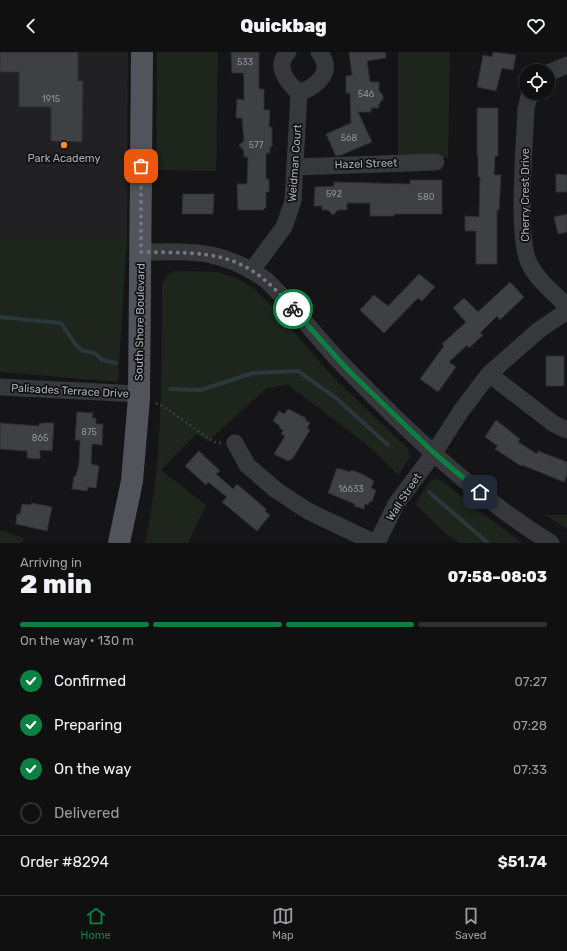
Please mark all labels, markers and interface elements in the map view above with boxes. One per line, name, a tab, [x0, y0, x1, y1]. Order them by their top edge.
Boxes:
icon: back	[20, 15, 42, 37]
text: Quickbag	[240, 15, 327, 37]
icon: heart	[525, 15, 547, 37]
house number: 533	[237, 57, 253, 67]
map controls	[519, 64, 555, 100]
button: locate	[519, 64, 555, 100]
house number: 546	[358, 89, 375, 99]
house number: 1915	[42, 94, 60, 104]
street label: Weidman Court	[286, 123, 304, 202]
house number: 568	[341, 133, 358, 143]
marker: Park Academy	[59, 140, 69, 150]
house number: 577	[249, 140, 264, 150]
street label: Cherry Crest Drive	[519, 148, 532, 242]
pin	[124, 149, 158, 183]
place label: Park Academy	[27, 152, 101, 165]
icon: bag	[130, 155, 152, 177]
street label: Hazel Street	[334, 156, 398, 172]
house number: 592	[326, 189, 342, 199]
house number: 580	[418, 192, 435, 202]
street label: South Shore Boulevard	[132, 263, 148, 381]
courier	[273, 289, 313, 329]
icon: bike	[282, 298, 304, 320]
street label: Palisades Terrace Drive	[11, 381, 129, 401]
house number: 875	[81, 427, 97, 437]
house number: 865	[32, 433, 48, 443]
street label: Wall Street	[384, 470, 425, 523]
pin	[463, 475, 497, 509]
icon: home	[469, 481, 491, 503]
house number: 16633	[338, 484, 364, 494]
text: Arriving in	[20, 555, 82, 570]
text: 07:58–08:03	[448, 568, 547, 586]
text: 2 min	[20, 569, 92, 600]
text: On the way · 130 m	[20, 633, 134, 648]
icon: check	[20, 670, 42, 692]
text: Confirmed	[54, 672, 126, 690]
text: 07:27	[514, 674, 547, 689]
icon: check	[20, 714, 42, 736]
text: Preparing	[54, 716, 122, 734]
text: 07:28	[513, 718, 547, 733]
icon: check	[20, 758, 42, 780]
text: On the way	[54, 760, 132, 778]
text: 07:33	[513, 762, 547, 777]
text: Delivered	[54, 804, 119, 822]
text: Order #8294	[20, 853, 109, 871]
text: $51.74	[498, 853, 547, 871]
tab: Home	[81, 905, 111, 942]
tab: Map	[272, 905, 294, 942]
tab: Saved	[455, 905, 486, 942]

